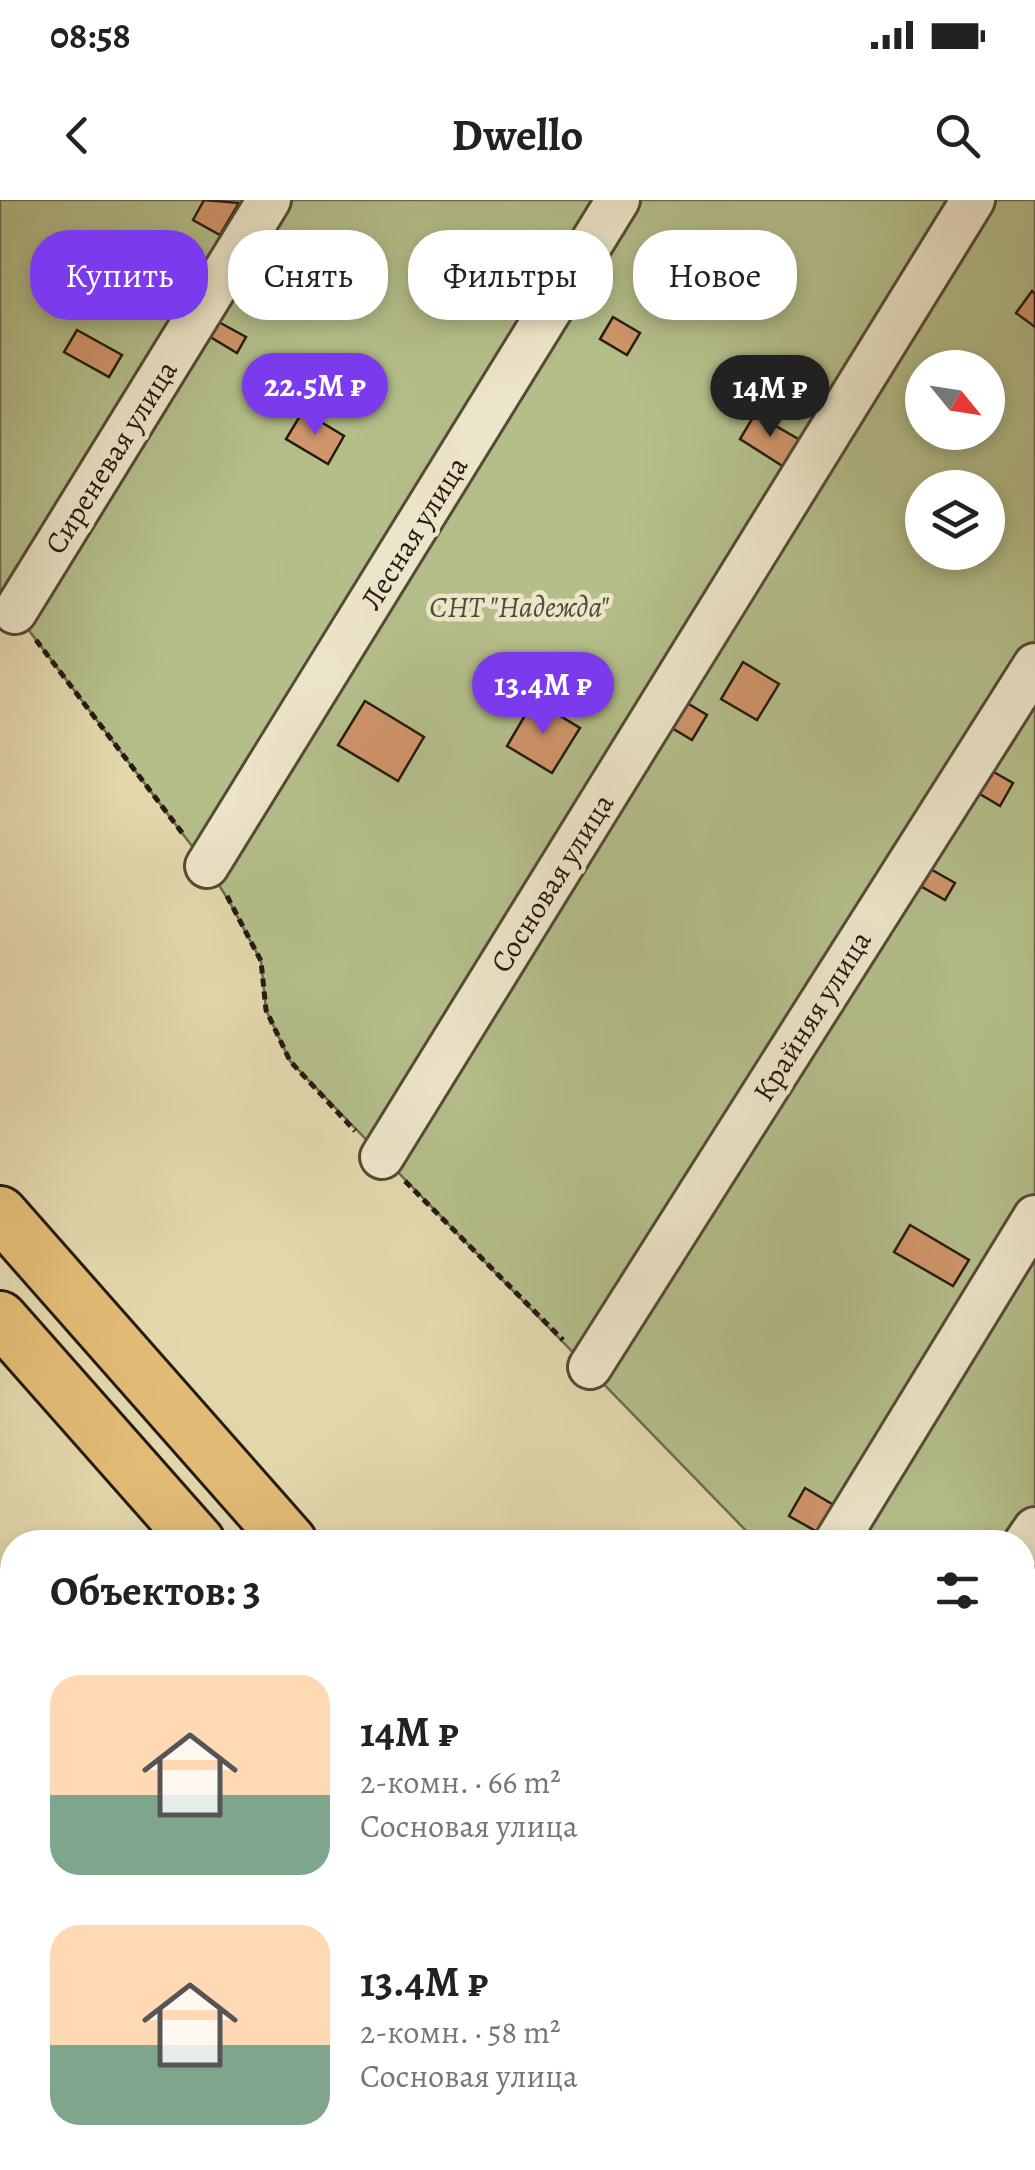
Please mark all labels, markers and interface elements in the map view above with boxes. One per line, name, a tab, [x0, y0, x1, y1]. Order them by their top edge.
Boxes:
text: 08:58	[50, 9, 131, 61]
text: Dwello	[452, 104, 583, 166]
icon: back	[50, 108, 105, 163]
icon: search	[930, 108, 985, 163]
chip: Купить	[30, 230, 208, 320]
chip: Снять	[228, 230, 388, 320]
chip: Фильтры	[408, 230, 613, 320]
chip: Новое	[633, 230, 797, 320]
north arrow	[905, 350, 1005, 450]
map controls	[905, 350, 1005, 570]
street label: Сиреневая улица	[35, 352, 187, 562]
pin: 22.5M ₽	[223, 353, 407, 438]
pin: 14M ₽	[700, 355, 840, 440]
text: 22.5M ₽	[264, 363, 366, 407]
text: 14M ₽	[732, 365, 808, 409]
street label: Лесная улица	[351, 449, 477, 617]
button: layers	[905, 470, 1005, 570]
park label: СНТ "Надежда"	[429, 587, 610, 627]
pin: 13.4M ₽	[451, 652, 635, 737]
text: 13.4M ₽	[494, 662, 592, 706]
street label: Сосновая улица	[481, 786, 623, 980]
street label: Крайняя улица	[743, 923, 881, 1109]
text: Объектов: 3	[50, 1562, 261, 1619]
icon: filters	[930, 1563, 985, 1618]
text: 14M ₽	[360, 1703, 459, 1760]
icon: home	[130, 1715, 250, 1835]
text: 2-комн. · 66 m²	[360, 1760, 561, 1804]
text: Сосновая улица	[360, 1804, 578, 1848]
text: 13.4M ₽	[360, 1953, 488, 2010]
icon: home	[130, 1965, 250, 2085]
text: 2-комн. · 58 m²	[360, 2010, 560, 2054]
text: Сосновая улица	[360, 2054, 578, 2098]

